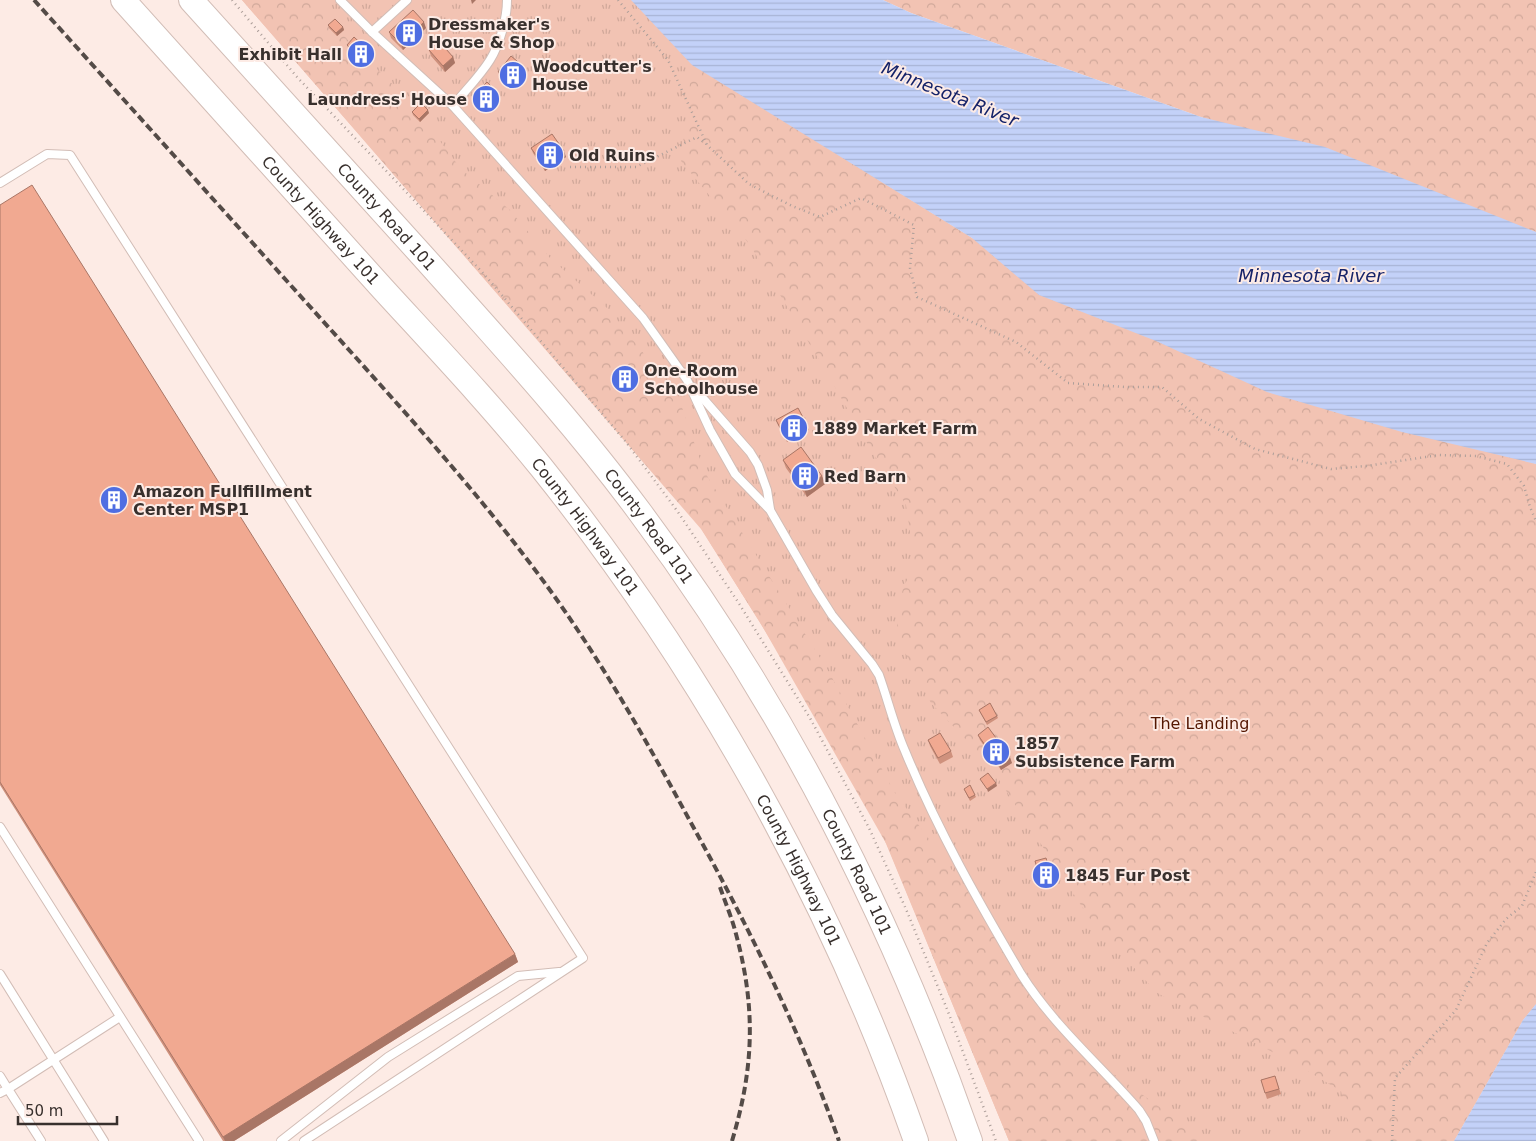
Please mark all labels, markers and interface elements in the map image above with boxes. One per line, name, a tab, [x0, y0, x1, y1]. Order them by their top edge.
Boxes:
place label: Dressmaker's House & Shop	[428, 15, 555, 52]
building icon: Dressmaker's House & Shop	[394, 18, 424, 48]
building icon: Exhibit Hall	[346, 39, 376, 69]
place label: Exhibit Hall	[239, 45, 342, 64]
place label: Woodcutter's House	[532, 57, 652, 94]
water label: Minnesota River	[879, 57, 1023, 132]
building icon: Woodcutter's House	[498, 60, 528, 90]
building icon: Laundress' House	[471, 84, 501, 114]
place label: Laundress' House	[307, 90, 467, 109]
building icon: Old Ruins	[535, 140, 565, 170]
place label: Old Ruins	[569, 146, 655, 165]
street label: County Highway 101	[258, 152, 384, 288]
street label: County Road 101	[334, 159, 440, 274]
water label: Minnesota River	[1238, 265, 1385, 286]
place label: One-Room Schoolhouse	[644, 361, 758, 398]
building icon: One-Room Schoolhouse	[610, 364, 640, 394]
building icon: 1889 Market Farm	[779, 413, 809, 443]
place label: 1889 Market Farm	[813, 419, 977, 438]
street label: County Highway 101	[528, 454, 643, 599]
building icon: Red Barn	[790, 461, 820, 491]
street label: County Road 101	[601, 465, 698, 587]
place label: Red Barn	[824, 467, 906, 486]
place label: Amazon Fullfillment Center MSP1	[133, 482, 312, 519]
building icon: Amazon Fullfillment Center MSP1	[99, 485, 129, 515]
park label: The Landing	[1150, 714, 1249, 733]
place label: 1857 Subsistence Farm	[1015, 734, 1175, 771]
building icon: 1857 Subsistence Farm	[981, 737, 1011, 767]
street label: County Highway 101	[753, 791, 845, 948]
street label: County Road 101	[818, 805, 896, 938]
building icon: 1845 Fur Post	[1031, 860, 1061, 890]
place label: 1845 Fur Post	[1065, 866, 1190, 885]
scale bar	[18, 1094, 116, 1126]
text: 50 m	[25, 1102, 63, 1120]

